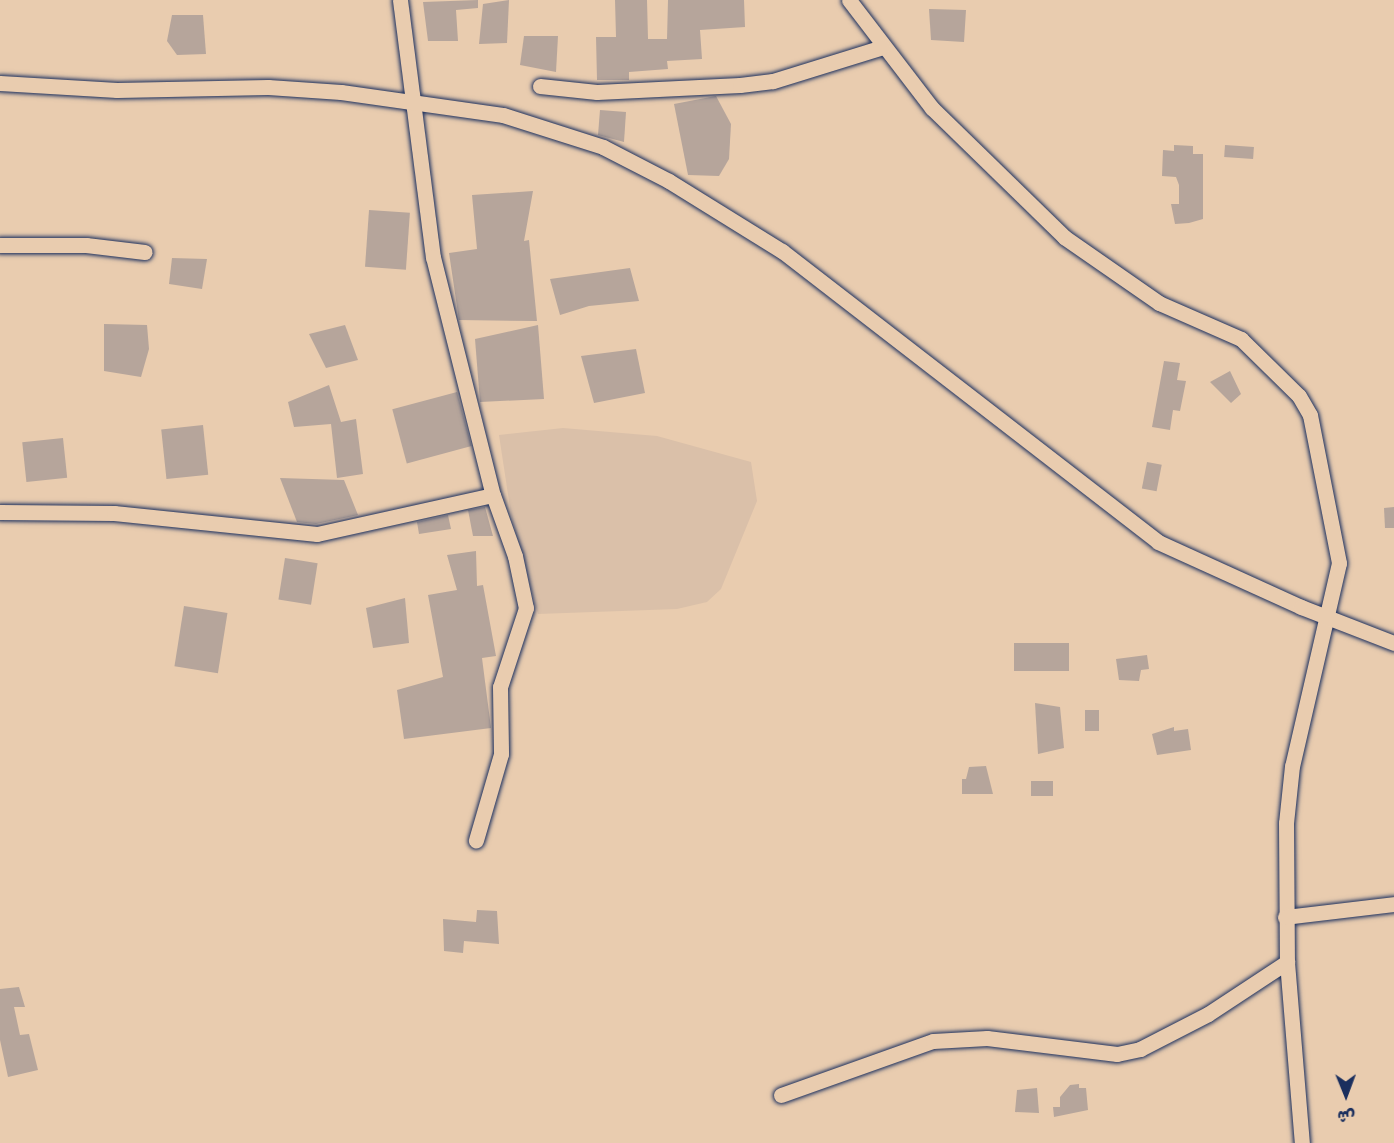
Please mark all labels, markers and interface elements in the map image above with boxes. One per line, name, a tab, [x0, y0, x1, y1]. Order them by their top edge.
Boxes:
north arrow	[1316, 1065, 1376, 1125]
text: ش	[1337, 1104, 1355, 1123]

